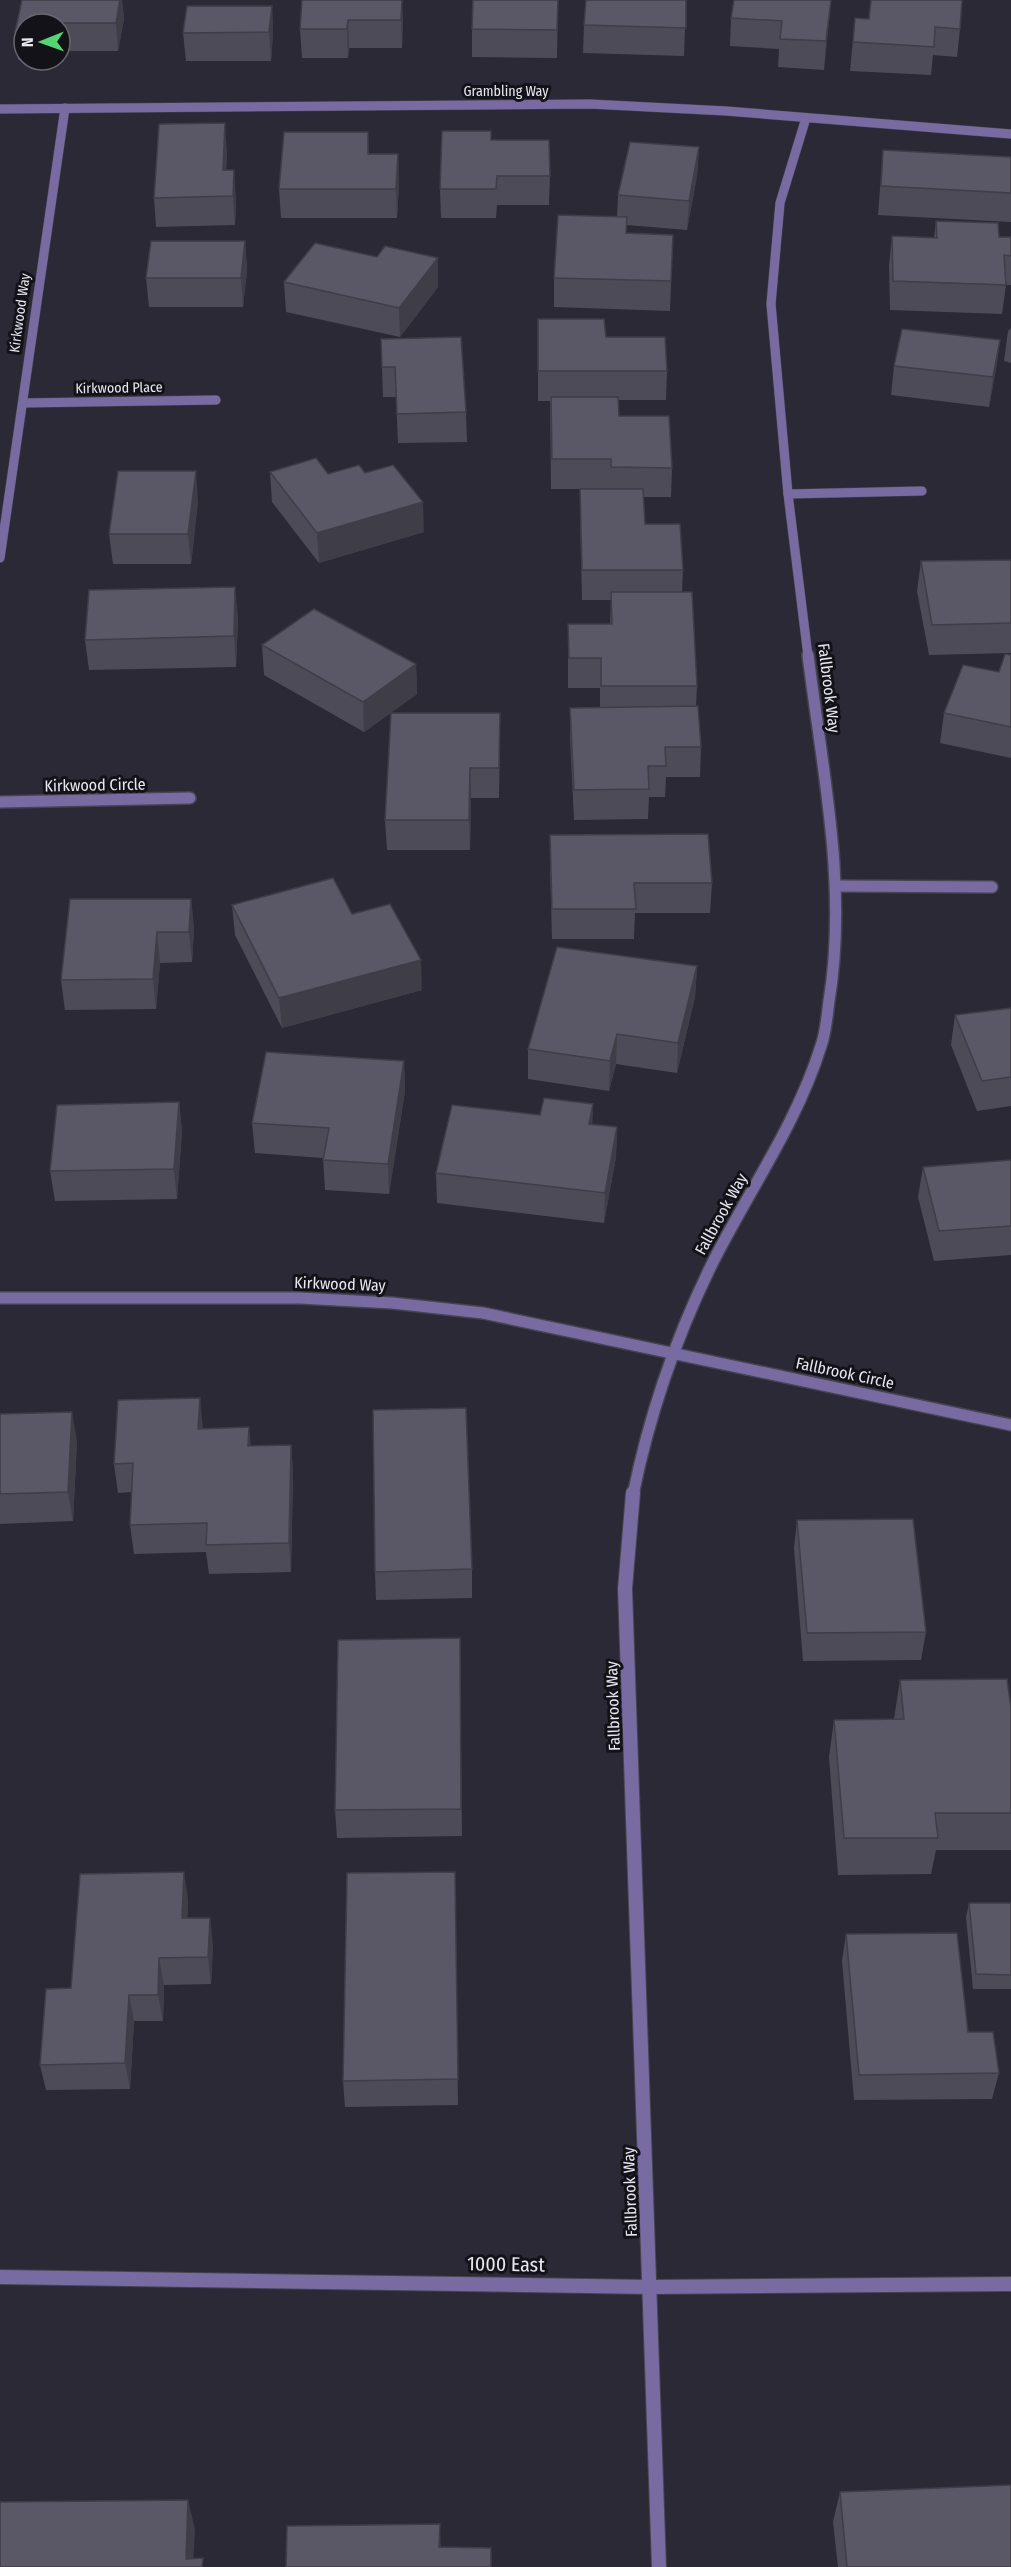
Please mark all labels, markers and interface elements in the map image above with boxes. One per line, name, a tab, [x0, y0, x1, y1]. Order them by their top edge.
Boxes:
north arrow	[12, 12, 72, 72]
text: N	[18, 37, 37, 47]
street label: Grambling Way	[464, 83, 549, 100]
street label: Kirkwood Way	[6, 271, 34, 354]
street label: Kirkwood Place	[75, 379, 163, 397]
street label: Fallbrook Way	[814, 642, 844, 735]
street label: Kirkwood Circle	[44, 775, 146, 795]
street label: Fallbrook Way	[691, 1169, 752, 1258]
street label: Kirkwood Way	[294, 1273, 387, 1295]
street label: Fallbrook Circle	[794, 1353, 896, 1393]
street label: Fallbrook Way	[602, 1660, 624, 1751]
street label: Fallbrook Way	[619, 2146, 641, 2237]
street label: 1000 East	[467, 2251, 545, 2277]

